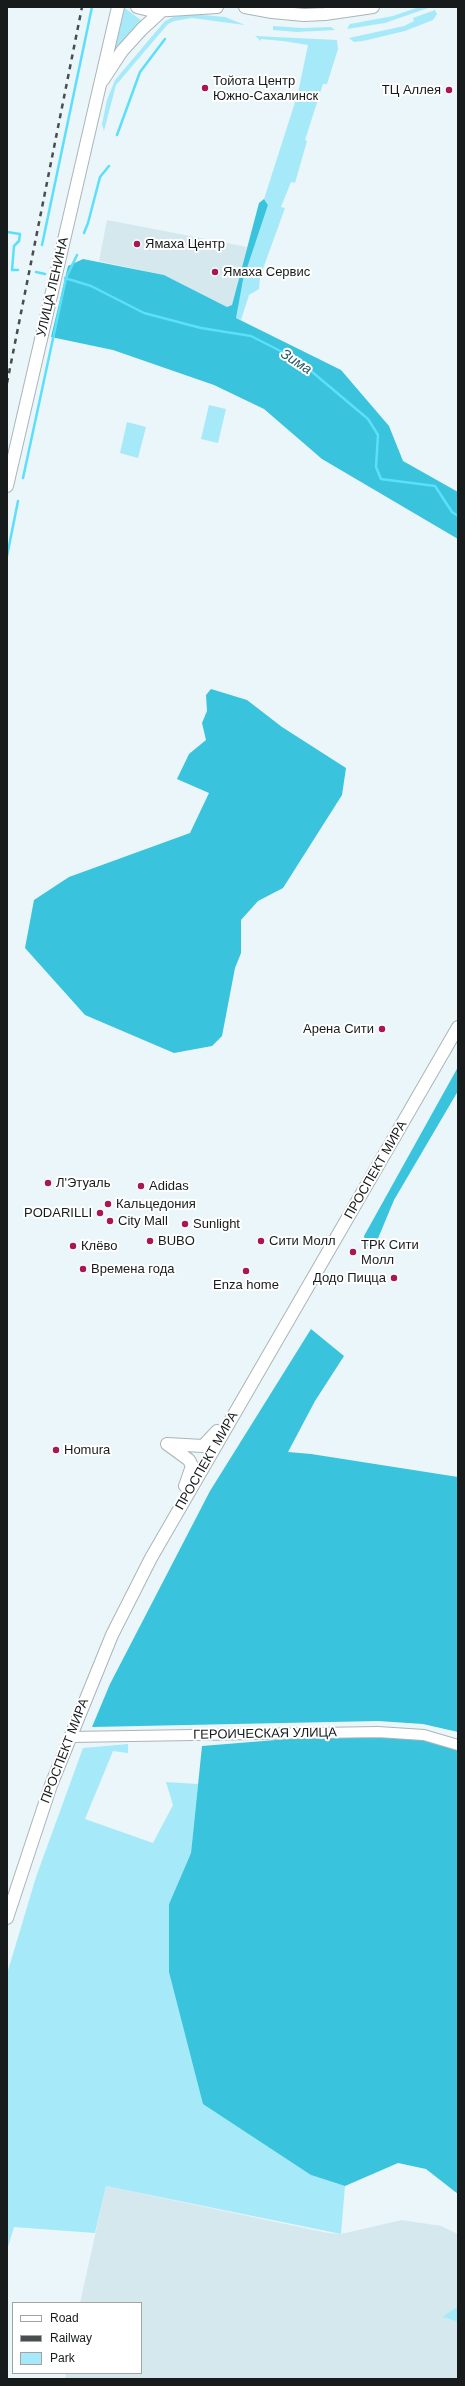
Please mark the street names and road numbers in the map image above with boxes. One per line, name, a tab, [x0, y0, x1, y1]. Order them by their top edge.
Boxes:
street label: УЛИЦА ЛЕНИНА	[34, 236, 72, 338]
street label: ПРОСПЕКТ МИРА	[341, 1118, 411, 1222]
street label: ПРОСПЕКТ МИРА	[172, 1409, 242, 1513]
street label: ПРОСПЕКТ МИРА	[38, 1696, 92, 1806]
street label: ГЕРОИЧЕСКАЯ УЛИЦА	[193, 1725, 337, 1743]

